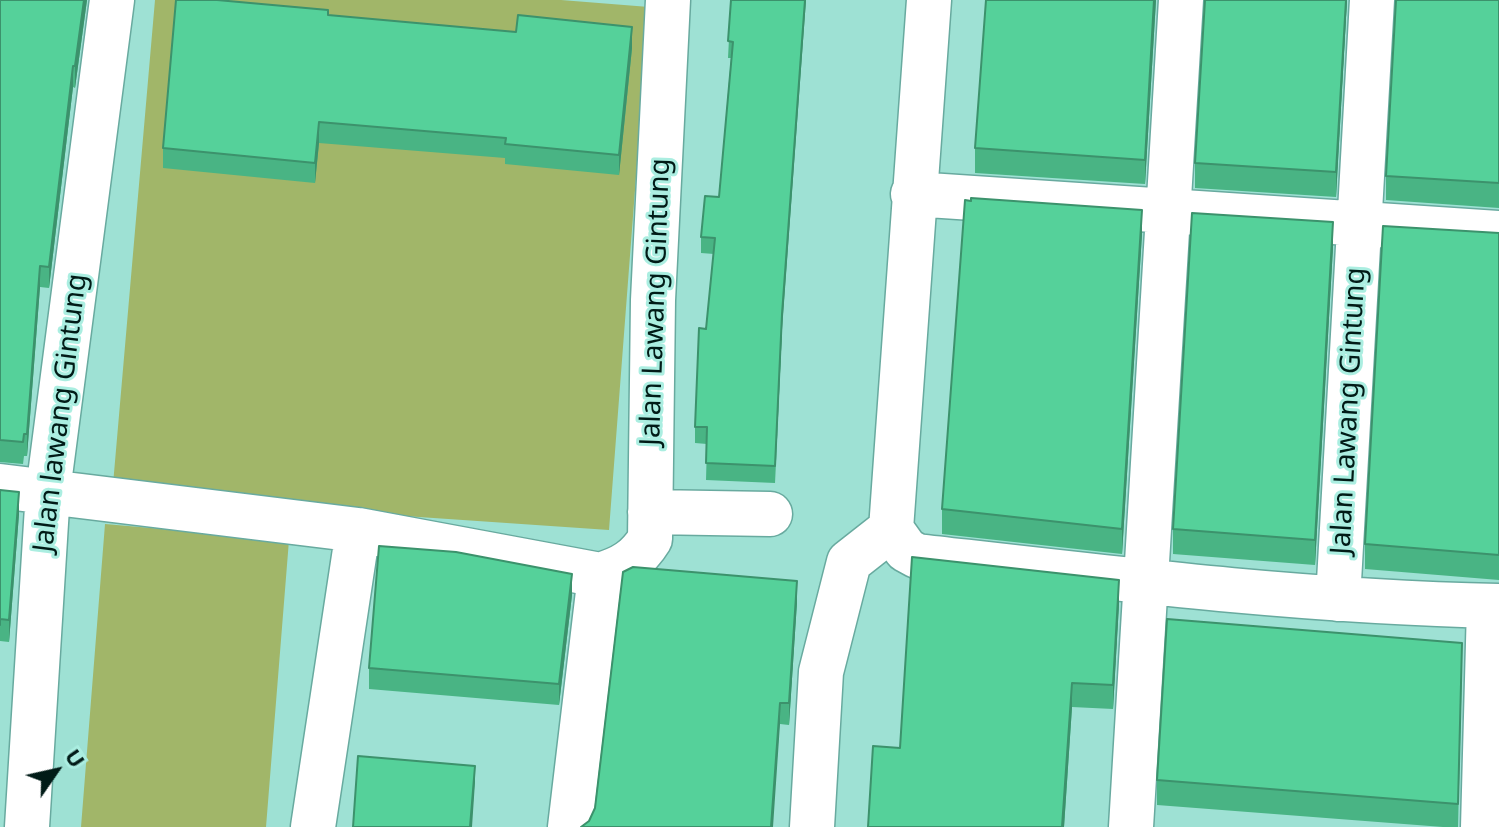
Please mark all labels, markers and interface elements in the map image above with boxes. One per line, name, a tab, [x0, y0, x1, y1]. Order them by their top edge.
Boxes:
street label: Jalan Lawang Gintung	[634, 158, 678, 446]
street label: Jalan Lawang Gintung	[1325, 267, 1373, 555]
street label: Jalan lawang Gintung	[27, 272, 95, 554]
north arrow	[16, 731, 96, 811]
text: U	[59, 742, 93, 773]

